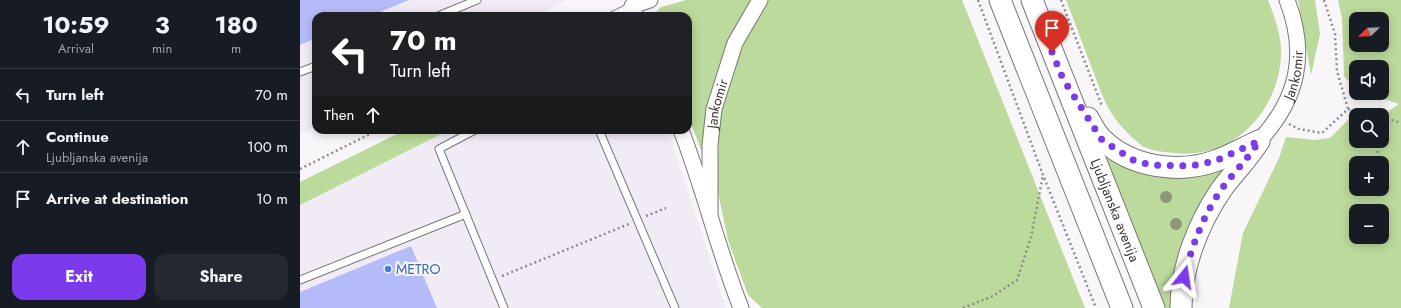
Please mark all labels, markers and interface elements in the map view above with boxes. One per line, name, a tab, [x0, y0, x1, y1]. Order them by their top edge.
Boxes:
text: 10:59	[42, 7, 110, 42]
text: 3	[155, 7, 170, 42]
text: 180	[215, 7, 258, 42]
pin	[1035, 11, 1069, 52]
north arrow	[1349, 12, 1389, 52]
map controls	[1349, 12, 1389, 244]
icon: arrive	[1041, 17, 1063, 39]
text: 70 m	[390, 20, 457, 61]
icon: left	[324, 28, 376, 80]
text: Arrival	[58, 39, 94, 58]
text: min	[152, 39, 172, 58]
text: m	[231, 39, 241, 58]
street label: Jankomir	[1278, 50, 1308, 105]
text: Turn left	[390, 58, 450, 84]
button: sound	[1349, 60, 1389, 100]
street label: Jankomir	[702, 76, 733, 131]
icon: left	[12, 84, 34, 106]
text: Turn left	[46, 84, 104, 106]
text: 70 m	[255, 84, 288, 106]
text: Then	[324, 104, 354, 126]
icon: ahead	[362, 104, 384, 126]
button: search	[1349, 108, 1389, 148]
text: Continue	[46, 126, 109, 148]
icon: ahead	[12, 136, 34, 158]
text: 100 m	[247, 136, 288, 158]
text: Ljubljanska avenija	[46, 148, 148, 167]
street label: Ljubljanska avenija	[1086, 155, 1145, 265]
button: +	[1349, 156, 1389, 196]
icon: arrive	[12, 188, 34, 210]
text: Arrive at destination	[46, 188, 188, 210]
text: 10 m	[256, 188, 288, 210]
button: −	[1349, 204, 1389, 244]
button: Exit	[12, 254, 146, 300]
button: Share	[154, 254, 288, 300]
position arrow	[1163, 256, 1205, 298]
place label: METRO	[396, 259, 440, 279]
marker: METRO	[383, 264, 393, 274]

